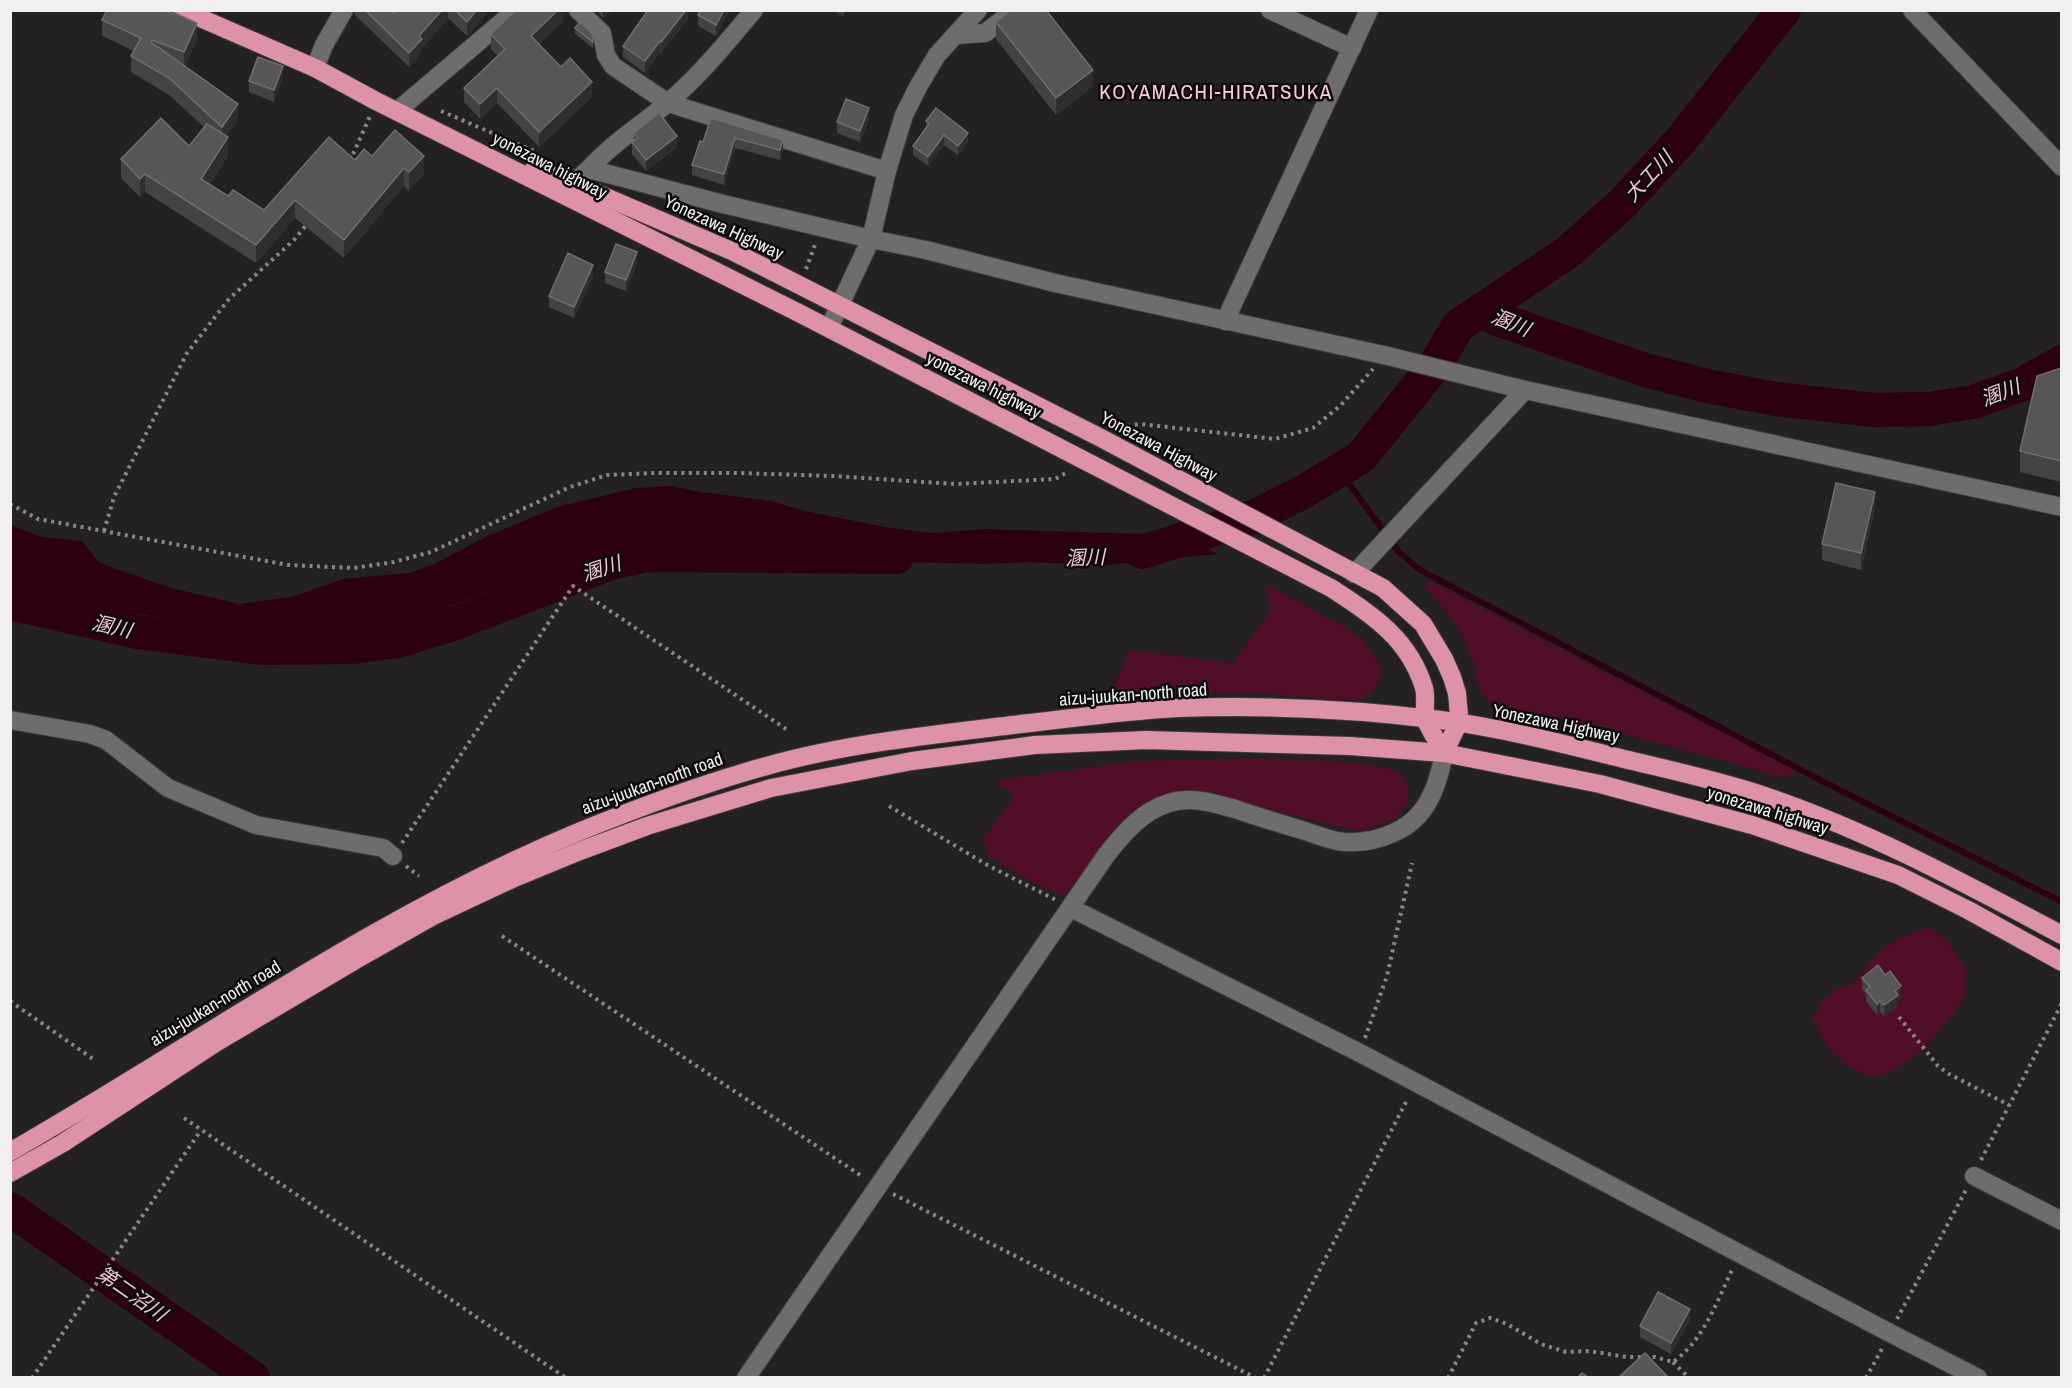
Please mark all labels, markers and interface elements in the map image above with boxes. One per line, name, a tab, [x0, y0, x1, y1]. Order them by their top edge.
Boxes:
district label: KOYAMACHI-HIRATSUKA	[1099, 77, 1333, 106]
street label: yonezawa highway	[488, 125, 612, 205]
water label: 大工川	[1618, 143, 1680, 207]
street label: Yonezawa Highway	[660, 188, 788, 266]
water label: 溷川	[1487, 302, 1536, 343]
street label: yonezawa highway	[922, 345, 1046, 425]
water label: 溷川	[1976, 372, 2025, 412]
street label: Yonezawa Highway	[1096, 405, 1222, 488]
water label: 溷川	[1065, 543, 1107, 571]
water label: 溷川	[578, 548, 626, 587]
water label: 溷川	[89, 608, 136, 644]
street label: aizu-juukan-north road	[1058, 676, 1208, 712]
street label: Yonezawa Highway	[1490, 697, 1622, 749]
street label: aizu-juukan-north road	[578, 746, 726, 820]
street label: yonezawa highway	[1704, 780, 1832, 840]
street label: aizu-juukan-north road	[145, 954, 285, 1052]
water label: 第二沼川	[91, 1259, 174, 1328]

